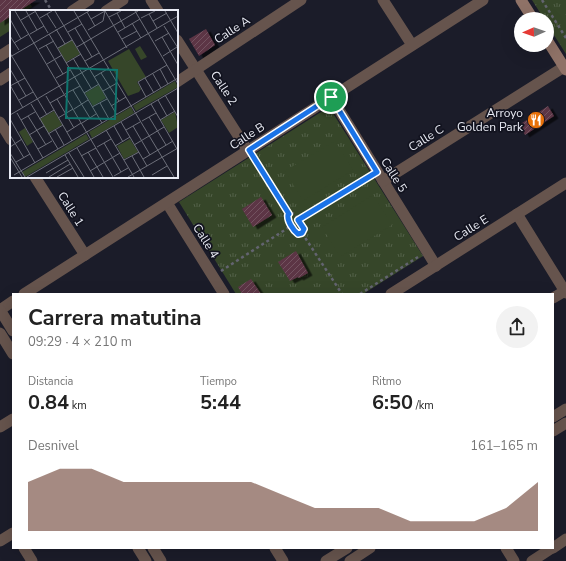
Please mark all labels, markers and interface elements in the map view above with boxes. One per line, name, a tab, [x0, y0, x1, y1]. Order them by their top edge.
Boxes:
inset map	[10, 10, 178, 178]
street label: Calle A	[211, 12, 253, 47]
north arrow	[514, 12, 554, 52]
map controls	[514, 12, 554, 52]
street label: Calle 2	[207, 68, 241, 108]
pin	[314, 80, 348, 114]
icon: arrive	[320, 86, 342, 108]
place label: Arroyo Golden Park	[457, 105, 524, 135]
restaurant icon: Arroyo Golden Park	[526, 110, 546, 130]
street label: Calle B	[226, 119, 268, 153]
street label: Calle C	[405, 121, 447, 155]
street label: Calle 5	[377, 155, 411, 195]
street label: Calle 1	[54, 189, 88, 229]
street label: Calle E	[451, 211, 491, 245]
street label: Calle 4	[189, 221, 223, 261]
text: Carrera matutina	[28, 303, 202, 333]
button: share	[496, 306, 538, 348]
text: 09:29 · 4 × 210 m	[28, 333, 132, 351]
text: Distancia	[28, 374, 73, 389]
text: Tiempo	[200, 374, 237, 389]
text: Ritmo	[372, 374, 401, 389]
text: 0.84	[28, 389, 69, 416]
text: 5:44	[200, 389, 241, 416]
text: 6:50	[372, 389, 413, 416]
text: km	[69, 398, 87, 413]
text: /km	[413, 398, 434, 413]
text: Desnivel	[28, 437, 79, 455]
text: 161–165 m	[470, 437, 538, 455]

